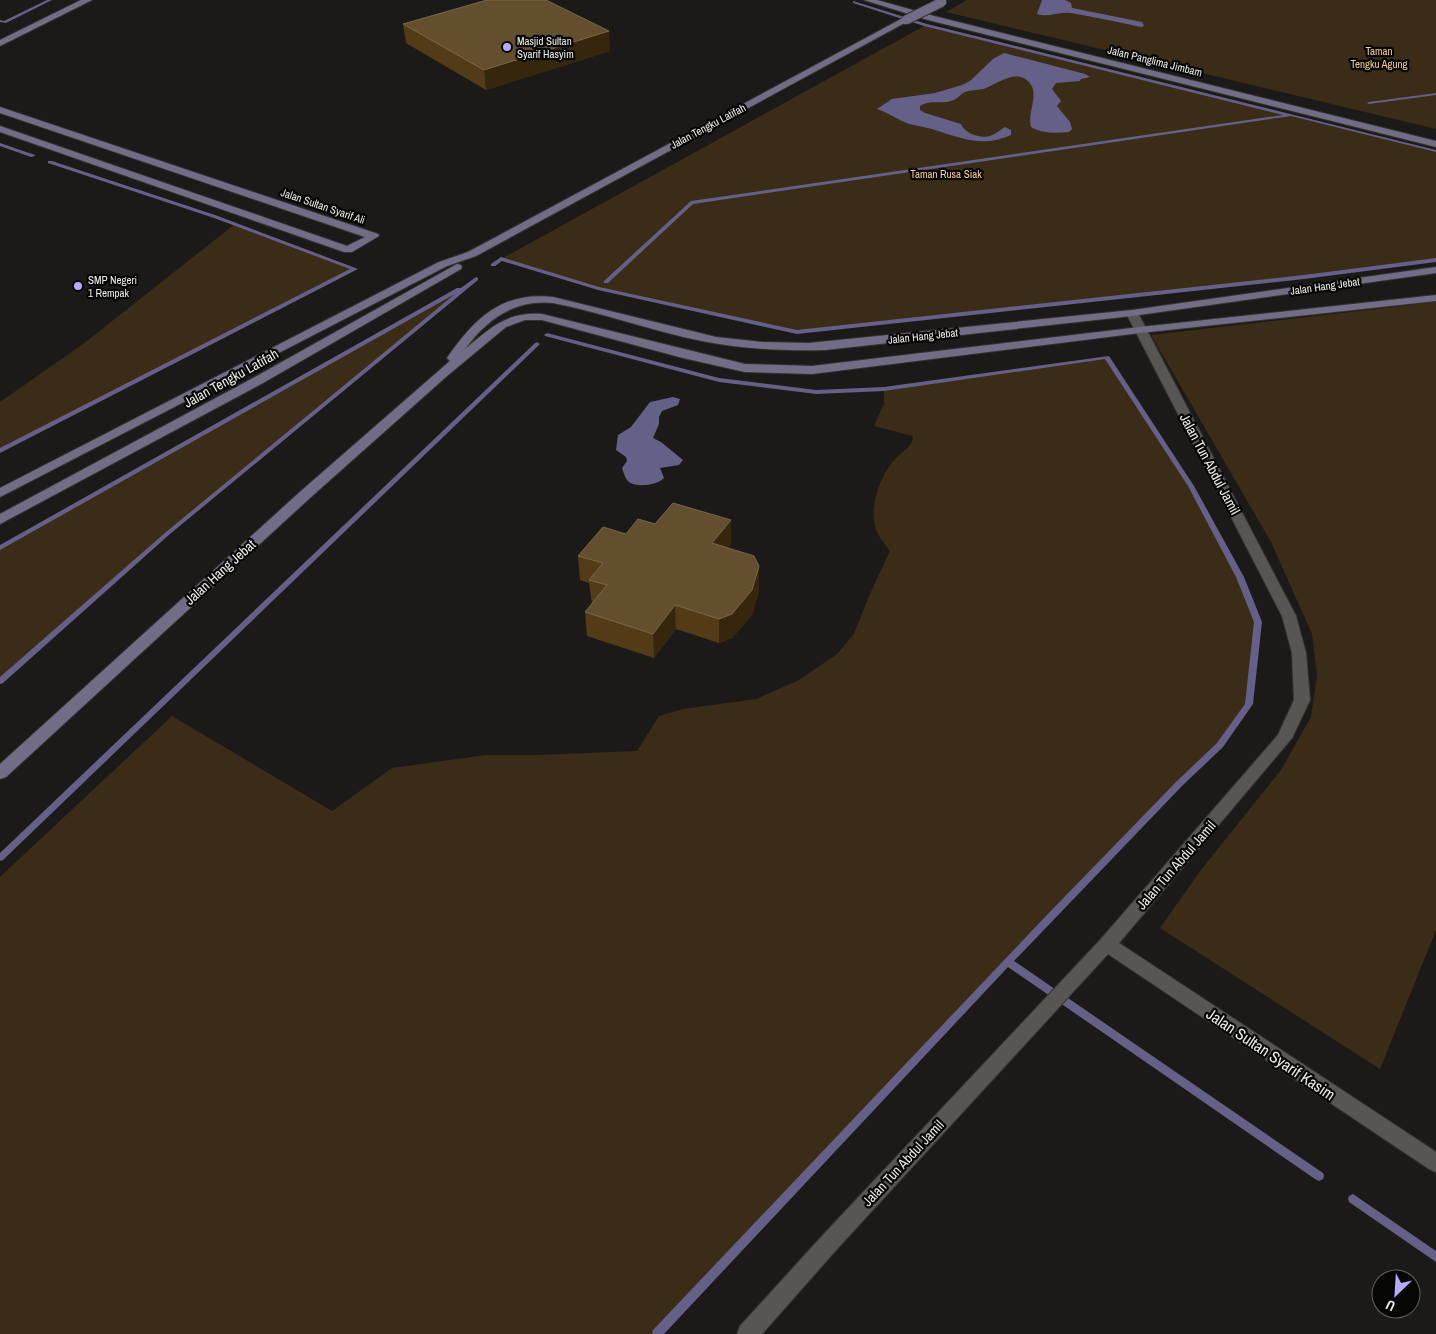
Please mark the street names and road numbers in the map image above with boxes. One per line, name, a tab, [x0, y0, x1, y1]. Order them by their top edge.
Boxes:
street label: Jalan Panglima Jimbam	[1106, 43, 1204, 79]
street label: Jalan Tengku Latifah	[668, 100, 748, 152]
street label: Jalan Sultan Syarif Ali	[279, 185, 367, 227]
street label: Jalan Hang Jebat	[1289, 274, 1361, 298]
street label: Jalan Hang Jebat	[887, 325, 959, 347]
street label: Jalan Tengku Latifah	[180, 344, 282, 412]
street label: Jalan Tun Abdul Jamil	[1176, 410, 1244, 518]
street label: Jalan Hang Jebat	[181, 535, 259, 609]
street label: Jalan Tun Abdul Jamil	[1133, 817, 1219, 913]
street label: Jalan Sultan Syarif Kasim	[1202, 1003, 1340, 1105]
street label: Jalan Tun Abdul Jamil	[858, 1116, 948, 1210]

